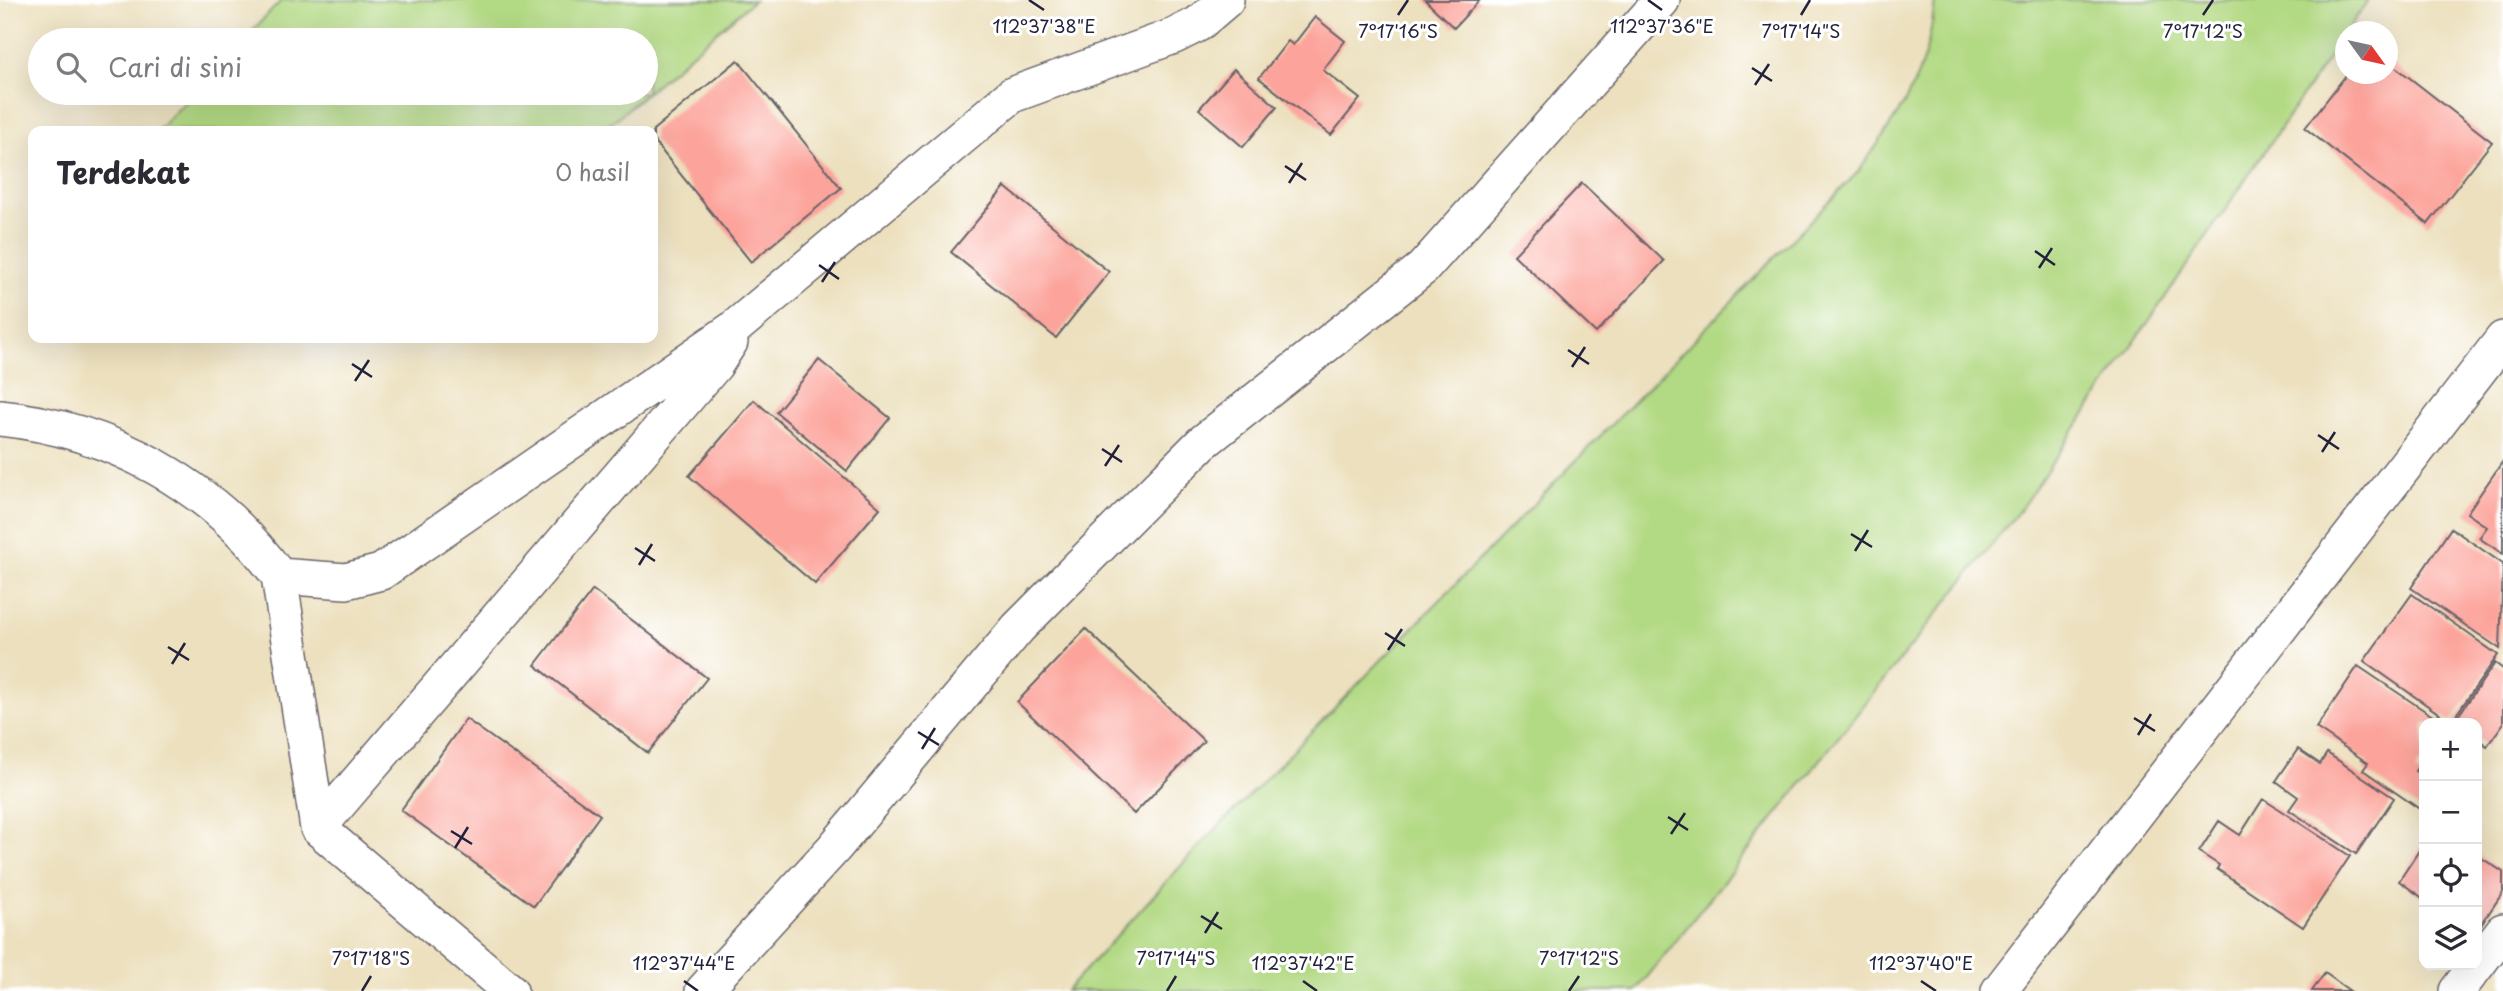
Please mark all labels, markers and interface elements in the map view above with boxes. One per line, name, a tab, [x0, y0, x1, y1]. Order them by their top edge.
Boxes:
text: 112°37'38"E	[993, 12, 1095, 39]
text: 112°37'36"E	[1610, 12, 1714, 39]
text: 7°17'16"S	[1358, 17, 1438, 44]
text: 7°17'14"S	[1761, 17, 1841, 44]
text: 7°17'12"S	[2163, 17, 2243, 44]
north arrow	[2335, 21, 2398, 84]
search box	[28, 28, 658, 105]
text: Cari di sini	[108, 47, 242, 86]
icon: search	[52, 48, 90, 86]
text: Terdekat	[56, 149, 191, 194]
text: 0 hasil	[555, 154, 630, 189]
map controls	[2419, 718, 2482, 970]
button: +	[2419, 718, 2482, 781]
button: −	[2419, 781, 2482, 844]
button: locate	[2419, 844, 2482, 907]
button: layers	[2419, 907, 2482, 970]
text: 7°17'18"S	[332, 944, 410, 971]
text: 7°17'14"S	[1136, 944, 1216, 971]
text: 7°17'12"S	[1539, 944, 1619, 971]
text: 112°37'44"E	[633, 949, 735, 976]
text: 112°37'42"E	[1252, 949, 1354, 976]
text: 112°37'40"E	[1869, 949, 1973, 976]

